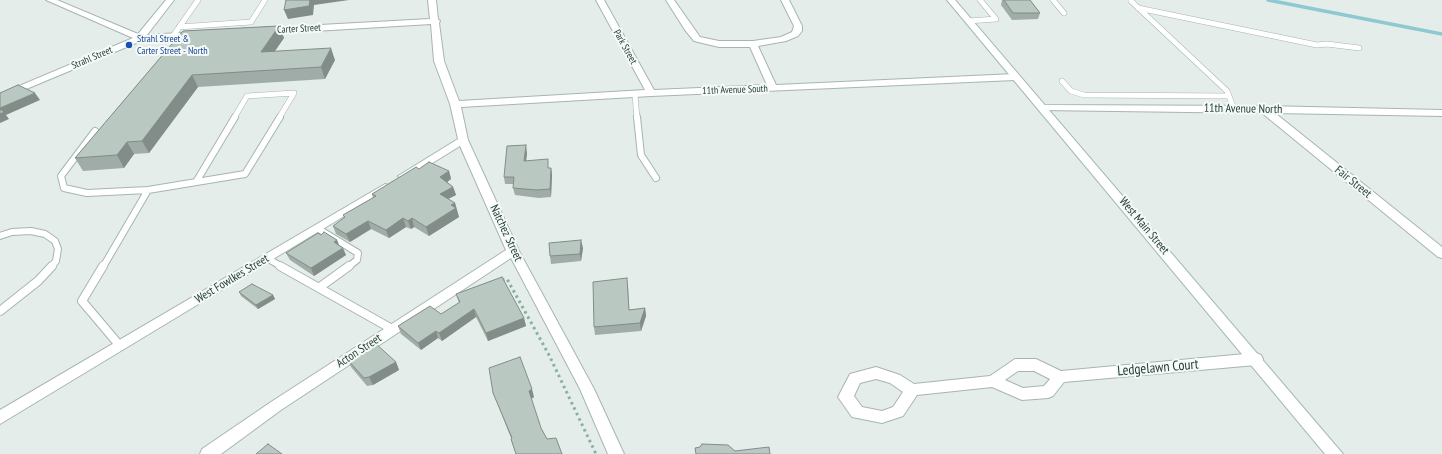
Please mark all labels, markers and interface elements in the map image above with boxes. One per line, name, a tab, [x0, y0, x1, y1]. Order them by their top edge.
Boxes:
street label: Carter Street	[277, 22, 321, 36]
street label: Park Street	[611, 28, 639, 66]
place label: Strahl Street & Carter Street - North	[137, 33, 208, 56]
marker: Strahl Street & Carter Street - North	[124, 40, 134, 50]
street label: Strahl Street	[70, 44, 114, 72]
street label: 11th Avenue South	[702, 83, 768, 97]
street label: 11th Avenue North	[1204, 101, 1282, 117]
street label: Fair Street	[1332, 163, 1374, 201]
street label: West Main Street	[1116, 194, 1172, 258]
street label: Natchez Street	[487, 203, 525, 263]
street label: West Fowlkes Street	[193, 251, 271, 307]
street label: Acton Street	[334, 331, 384, 371]
street label: Ledgelawn Court	[1117, 356, 1199, 380]

